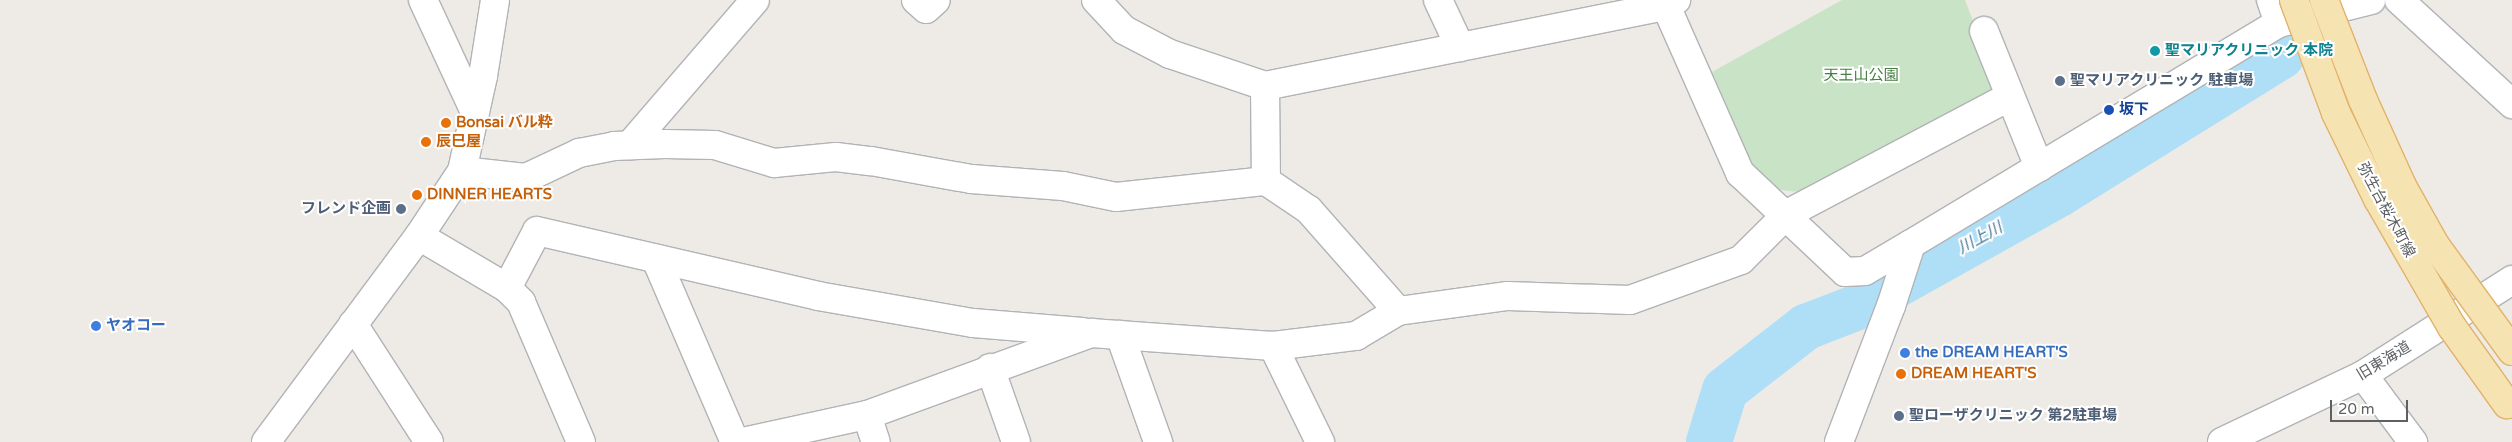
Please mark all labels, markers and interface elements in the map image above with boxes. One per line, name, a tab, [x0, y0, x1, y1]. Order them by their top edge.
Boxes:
place label: 聖マリアクリニック 本院	[2165, 42, 2334, 60]
marker: 聖マリアクリニック 本院	[2149, 45, 2161, 57]
park label: 天王山公園	[1824, 67, 1898, 85]
place label: 聖マリアクリニック 駐車場	[2070, 72, 2254, 90]
marker: 聖マリアクリニック 駐車場	[2054, 75, 2066, 87]
place label: 坂下	[2119, 101, 2149, 119]
marker: 坂下	[2103, 104, 2115, 116]
place label: Bonsai バル粋	[456, 114, 553, 132]
marker: Bonsai バル粋	[440, 117, 452, 129]
place label: 辰巳屋	[436, 133, 481, 151]
marker: 辰巳屋	[420, 136, 432, 148]
street label: 弥生台桜木町線	[2353, 159, 2419, 261]
place label: DINNER HEARTS	[427, 186, 552, 204]
marker: DINNER HEARTS	[411, 189, 423, 201]
place label: フレンド企画	[301, 200, 391, 218]
marker: フレンド企画	[395, 203, 407, 215]
water label: 川上川	[1954, 218, 2006, 258]
place label: ヤオコー	[106, 317, 166, 335]
marker: ヤオコー	[90, 320, 102, 332]
street label: 旧東海道	[2354, 338, 2414, 384]
place label: the DREAM HEART'S	[1915, 344, 2068, 362]
marker: the DREAM HEART'S	[1899, 347, 1911, 359]
place label: DREAM HEART'S	[1911, 365, 2037, 383]
marker: DREAM HEART'S	[1895, 368, 1907, 380]
scale bar	[2332, 390, 2410, 422]
text: 20 m	[2338, 400, 2375, 418]
place label: 聖ローザクリニック 第2駐車場	[1909, 407, 2117, 425]
marker: 聖ローザクリニック 第2駐車場	[1893, 410, 1905, 422]

